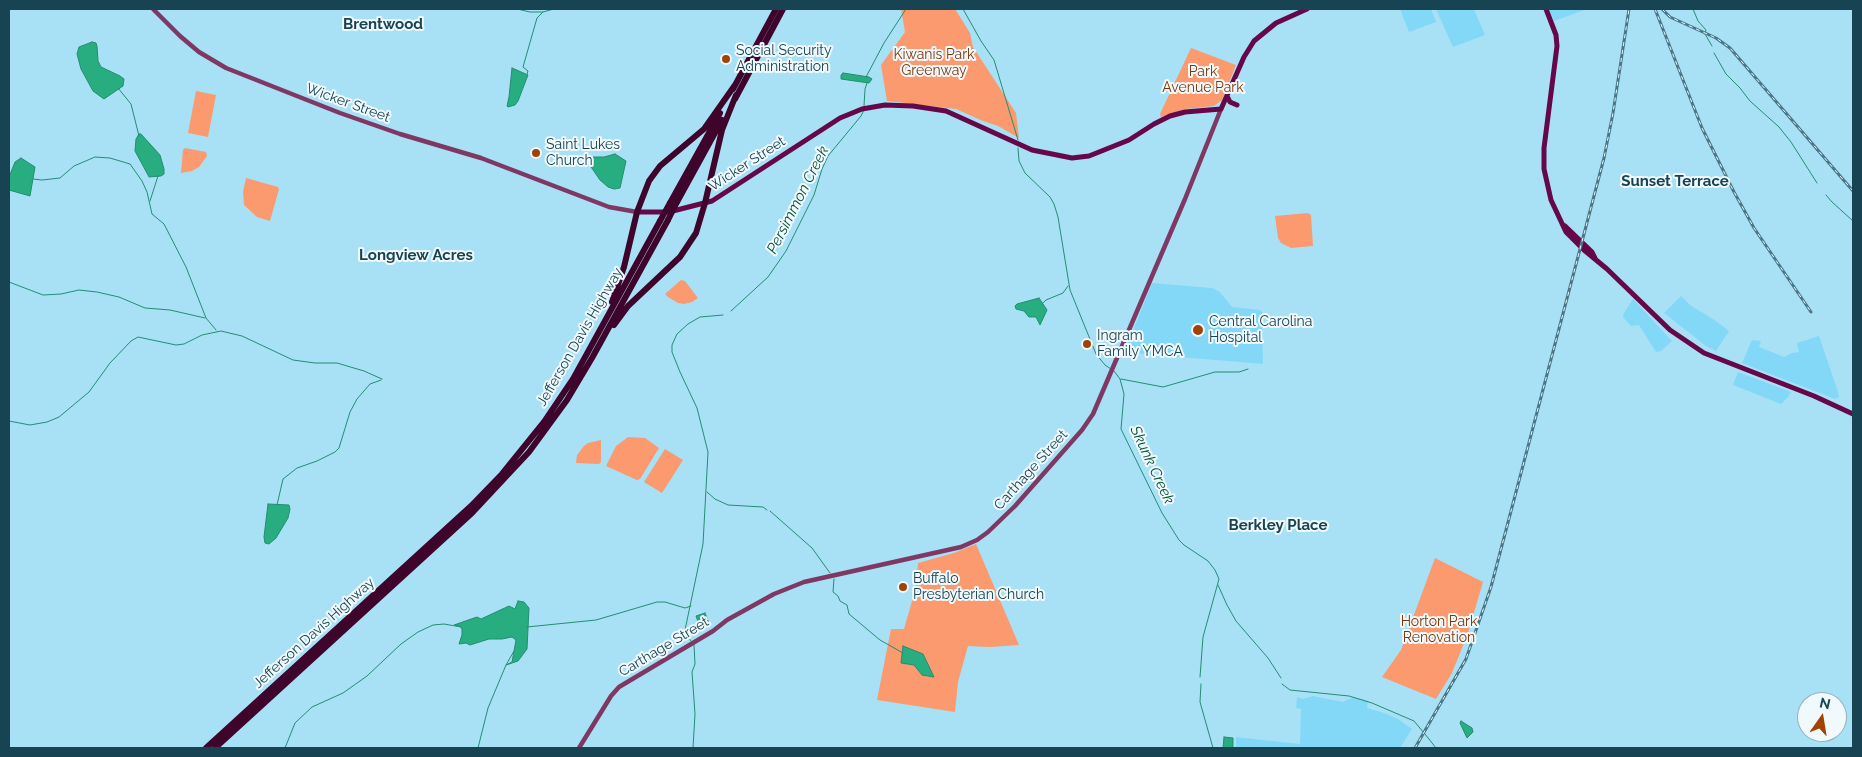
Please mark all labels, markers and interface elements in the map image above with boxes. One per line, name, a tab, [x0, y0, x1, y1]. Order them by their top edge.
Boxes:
district label: Brentwood	[343, 15, 423, 33]
place label: Social Security Administration	[736, 43, 832, 75]
park label: Kiwanis Park Greenway	[893, 47, 975, 80]
marker: Social Security Administration	[720, 53, 732, 65]
park label: Park Avenue Park	[1162, 64, 1244, 96]
street label: Wicker Street	[304, 80, 392, 126]
street label: Wicker Street	[706, 133, 788, 195]
place label: Saint Lukes Church	[546, 137, 620, 170]
water label: Persimmon Creek	[763, 143, 833, 257]
marker: Saint Lukes Church	[530, 147, 542, 159]
district label: Sunset Terrace	[1621, 172, 1729, 190]
district label: Longview Acres	[359, 246, 473, 264]
street label: Jefferson Davis Highway	[533, 265, 627, 409]
place label: Central Carolina Hospital	[1209, 314, 1312, 347]
marker: Central Carolina Hospital	[1191, 323, 1205, 337]
place label: Ingram Family YMCA	[1097, 328, 1183, 361]
marker: Ingram Family YMCA	[1081, 338, 1093, 350]
water label: Skunk Creek	[1126, 423, 1178, 507]
street label: Carthage Street	[991, 427, 1071, 513]
district label: Berkley Place	[1229, 516, 1327, 534]
place label: Buffalo Presbyterian Church	[913, 571, 1044, 604]
street label: Jefferson Davis Highway	[250, 574, 378, 692]
marker: Buffalo Presbyterian Church	[897, 581, 909, 593]
street label: Carthage Street	[616, 614, 712, 680]
park label: Horton Park Renovation	[1401, 614, 1477, 646]
north arrow	[1797, 692, 1847, 742]
text: N	[1818, 694, 1832, 712]

